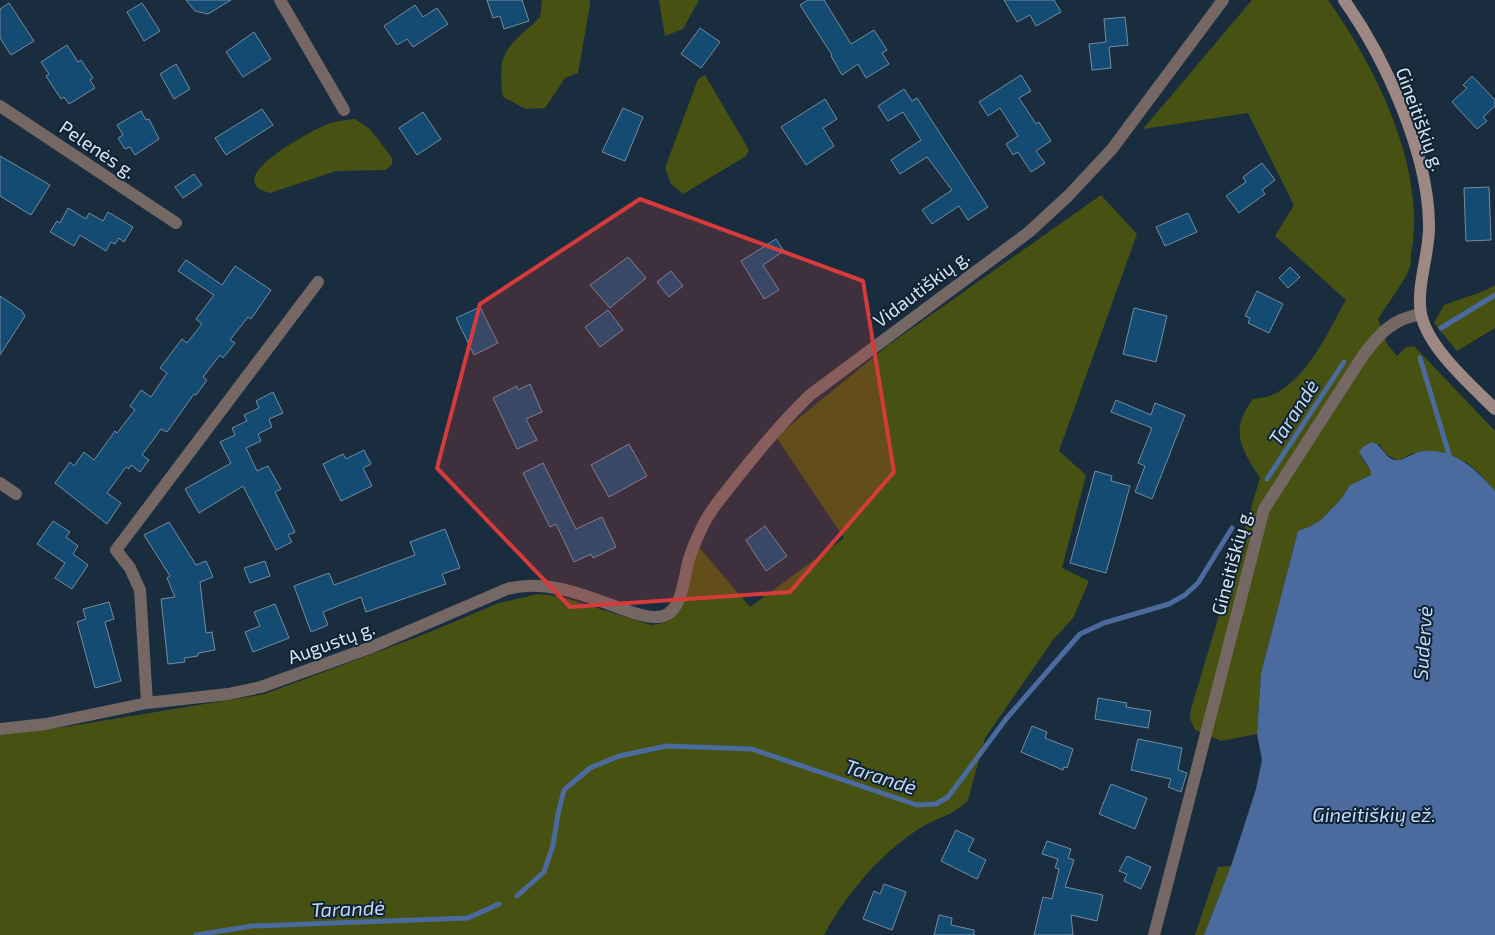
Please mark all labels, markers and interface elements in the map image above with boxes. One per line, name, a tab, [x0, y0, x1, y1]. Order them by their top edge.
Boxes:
street label: Gineitiškių g.	[1392, 64, 1450, 174]
street label: Pelenės g.	[55, 115, 141, 183]
street label: Vidautiškių g.	[868, 244, 974, 332]
water label: Tarandė	[1263, 374, 1323, 449]
street label: Gineitiškių g.	[1206, 507, 1256, 617]
water label: Sudervė	[1407, 605, 1437, 681]
street label: Augustų g.	[284, 616, 378, 668]
water label: Tarandė	[842, 753, 920, 799]
water label: Gineitiškių ež.	[1312, 802, 1436, 826]
water label: Tarandė	[311, 895, 386, 921]

